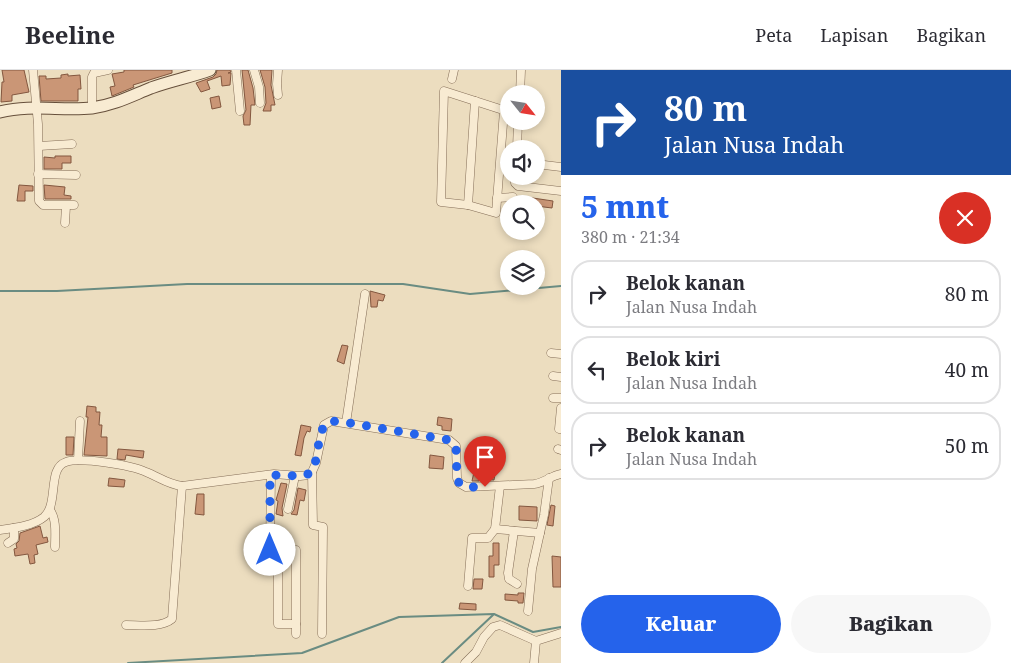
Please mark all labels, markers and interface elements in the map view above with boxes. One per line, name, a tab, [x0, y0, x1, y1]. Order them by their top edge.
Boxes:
text: Beeline	[25, 18, 115, 51]
text: Peta	[755, 23, 792, 47]
text: Lapisan	[820, 23, 888, 47]
text: Bagikan	[916, 23, 986, 47]
text: 80 m	[664, 84, 747, 131]
north arrow	[500, 85, 545, 130]
map controls	[500, 85, 545, 295]
icon: right	[581, 90, 646, 155]
text: Jalan Nusa Indah	[664, 129, 844, 159]
button: sound	[500, 140, 545, 185]
text: 5 mnt	[581, 186, 669, 227]
button: close	[939, 192, 991, 244]
button: search	[500, 195, 545, 240]
text: 380 m · 21:34	[581, 226, 680, 248]
button: layers	[500, 250, 545, 295]
text: Belok kanan	[626, 270, 745, 296]
icon: right	[583, 280, 611, 308]
text: 80 m	[945, 281, 989, 307]
text: Jalan Nusa Indah	[626, 296, 757, 318]
text: Belok kiri	[626, 346, 720, 372]
icon: left	[583, 356, 611, 384]
text: 40 m	[945, 357, 989, 383]
text: Jalan Nusa Indah	[626, 372, 757, 394]
text: Belok kanan	[626, 422, 745, 448]
icon: right	[583, 432, 611, 460]
text: 50 m	[945, 433, 989, 459]
pin	[464, 436, 506, 487]
icon: arrive	[471, 443, 499, 471]
text: Jalan Nusa Indah	[626, 448, 757, 470]
position arrow	[243, 523, 295, 575]
button: Keluar	[581, 595, 781, 653]
button: Bagikan	[791, 595, 991, 653]

